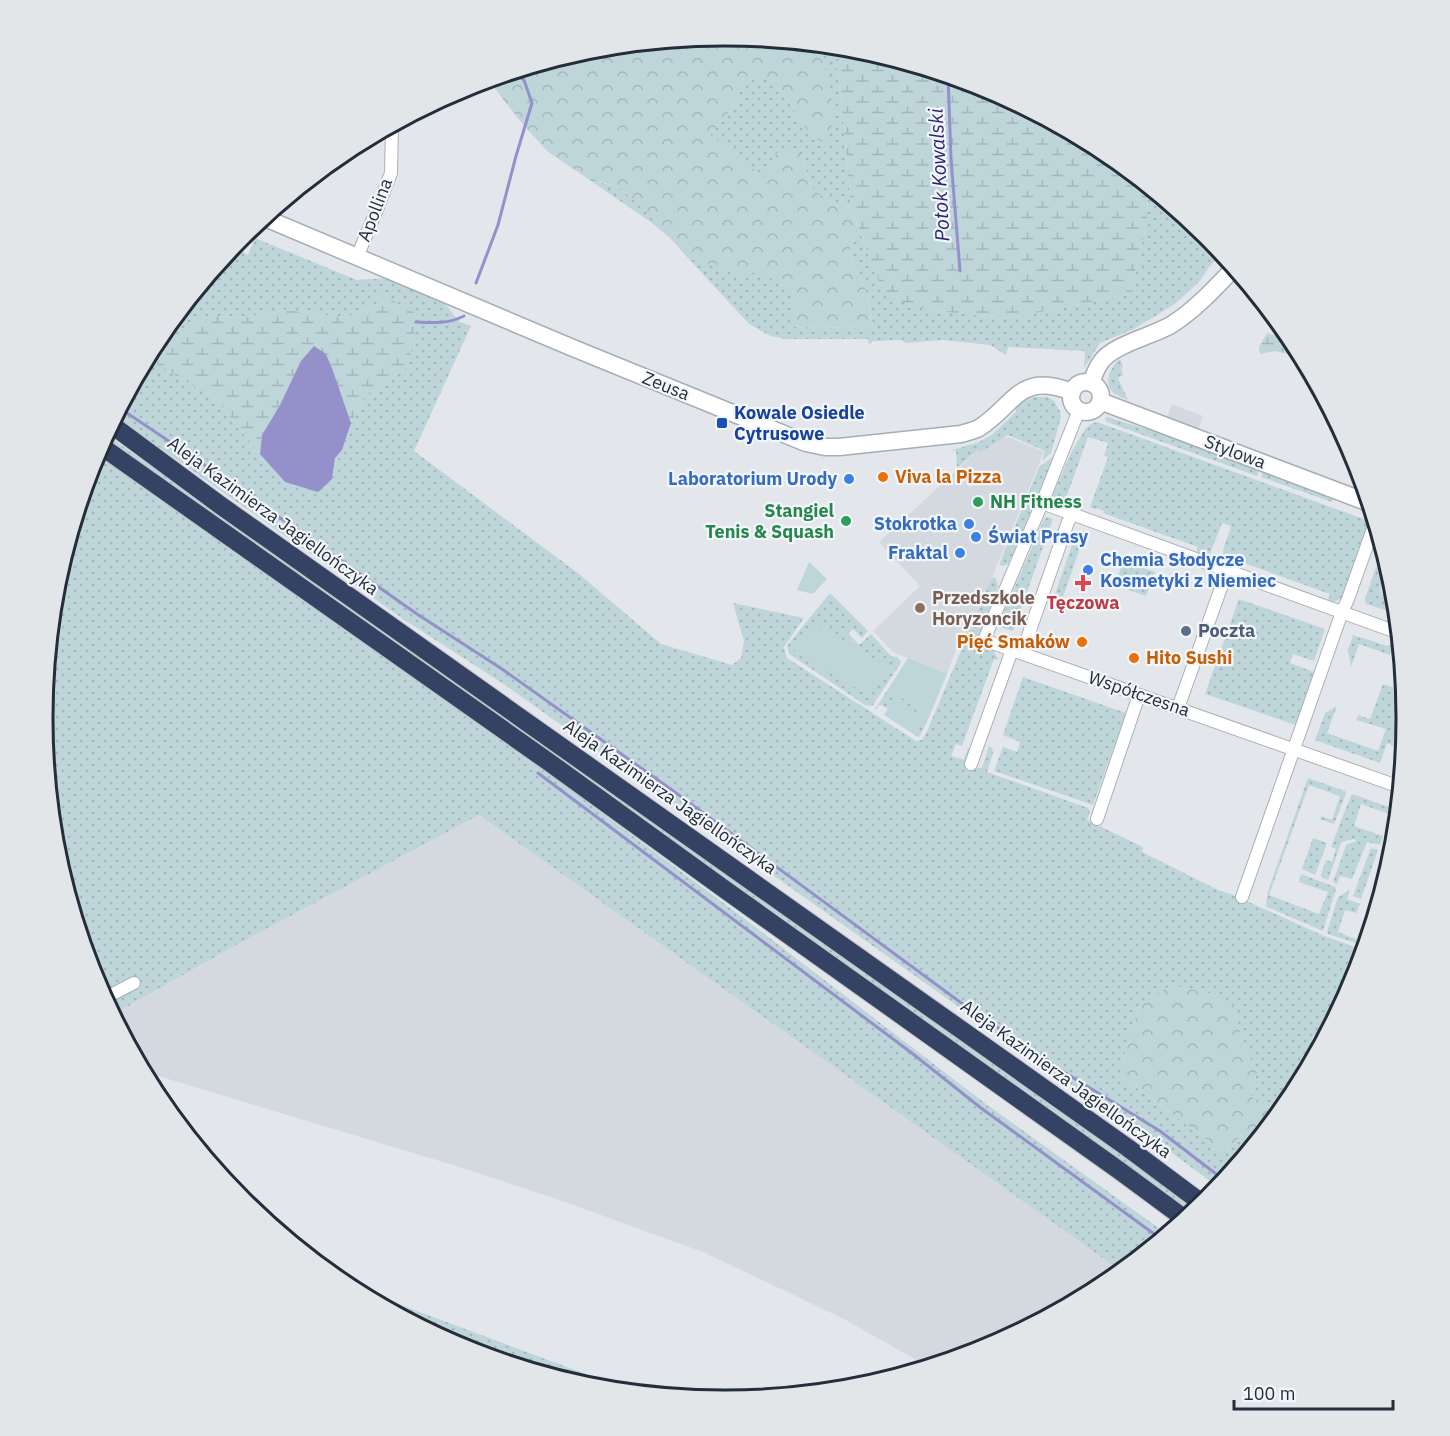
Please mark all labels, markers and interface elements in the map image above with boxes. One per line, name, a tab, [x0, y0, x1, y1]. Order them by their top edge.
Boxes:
water label: Potok Kowalski	[921, 107, 955, 242]
street label: Apollina	[352, 174, 397, 245]
street label: Zeusa	[639, 366, 693, 405]
place label: Kowale Osiedle Cytrusowe	[734, 401, 865, 445]
marker: Kowale Osiedle Cytrusowe	[715, 416, 729, 430]
street label: Stylowa	[1201, 429, 1269, 474]
street label: Aleja Kazimierza Jagiellończyka	[163, 431, 384, 600]
place label: Viva la Pizza	[895, 465, 1002, 488]
place label: Laboratorium Urody	[668, 467, 837, 490]
marker: Viva la Pizza	[876, 470, 890, 484]
marker: Laboratorium Urody	[842, 472, 856, 486]
place label: NH Fitness	[990, 490, 1082, 513]
marker: NH Fitness	[971, 495, 985, 509]
place label: Stangiel Tenis & Squash	[705, 499, 835, 543]
place label: Stokrotka	[874, 512, 957, 535]
marker: Stangiel Tenis & Squash	[839, 514, 853, 528]
marker: Stokrotka	[962, 517, 976, 531]
place label: Świat Prasy	[988, 525, 1089, 548]
marker: Świat Prasy	[969, 530, 983, 544]
place label: Fraktal	[888, 541, 949, 564]
marker: Fraktal	[953, 546, 967, 560]
place label: Chemia Słodycze Kosmetyki z Niemiec	[1100, 548, 1276, 592]
marker: Chemia Słodycze Kosmetyki z Niemiec	[1081, 563, 1095, 577]
marker: Tęczowa	[1076, 576, 1090, 590]
place label: Przedszkole Horyzoncik	[932, 586, 1035, 630]
place label: Tęczowa	[1047, 591, 1119, 614]
marker: Przedszkole Horyzoncik	[913, 601, 927, 615]
place label: Poczta	[1198, 619, 1255, 642]
marker: Poczta	[1179, 624, 1193, 638]
place label: Pięć Smaków	[957, 630, 1070, 653]
marker: Pięć Smaków	[1075, 635, 1089, 649]
place label: Hito Sushi	[1146, 646, 1232, 669]
marker: Hito Sushi	[1127, 651, 1141, 665]
street label: Współczesna	[1085, 665, 1193, 722]
street label: Aleja Kazimierza Jagiellończyka	[559, 714, 782, 879]
street label: Aleja Kazimierza Jagiellończyka	[956, 994, 1177, 1163]
scale bar	[1234, 1373, 1393, 1411]
text: 100 m	[1243, 1382, 1295, 1405]

